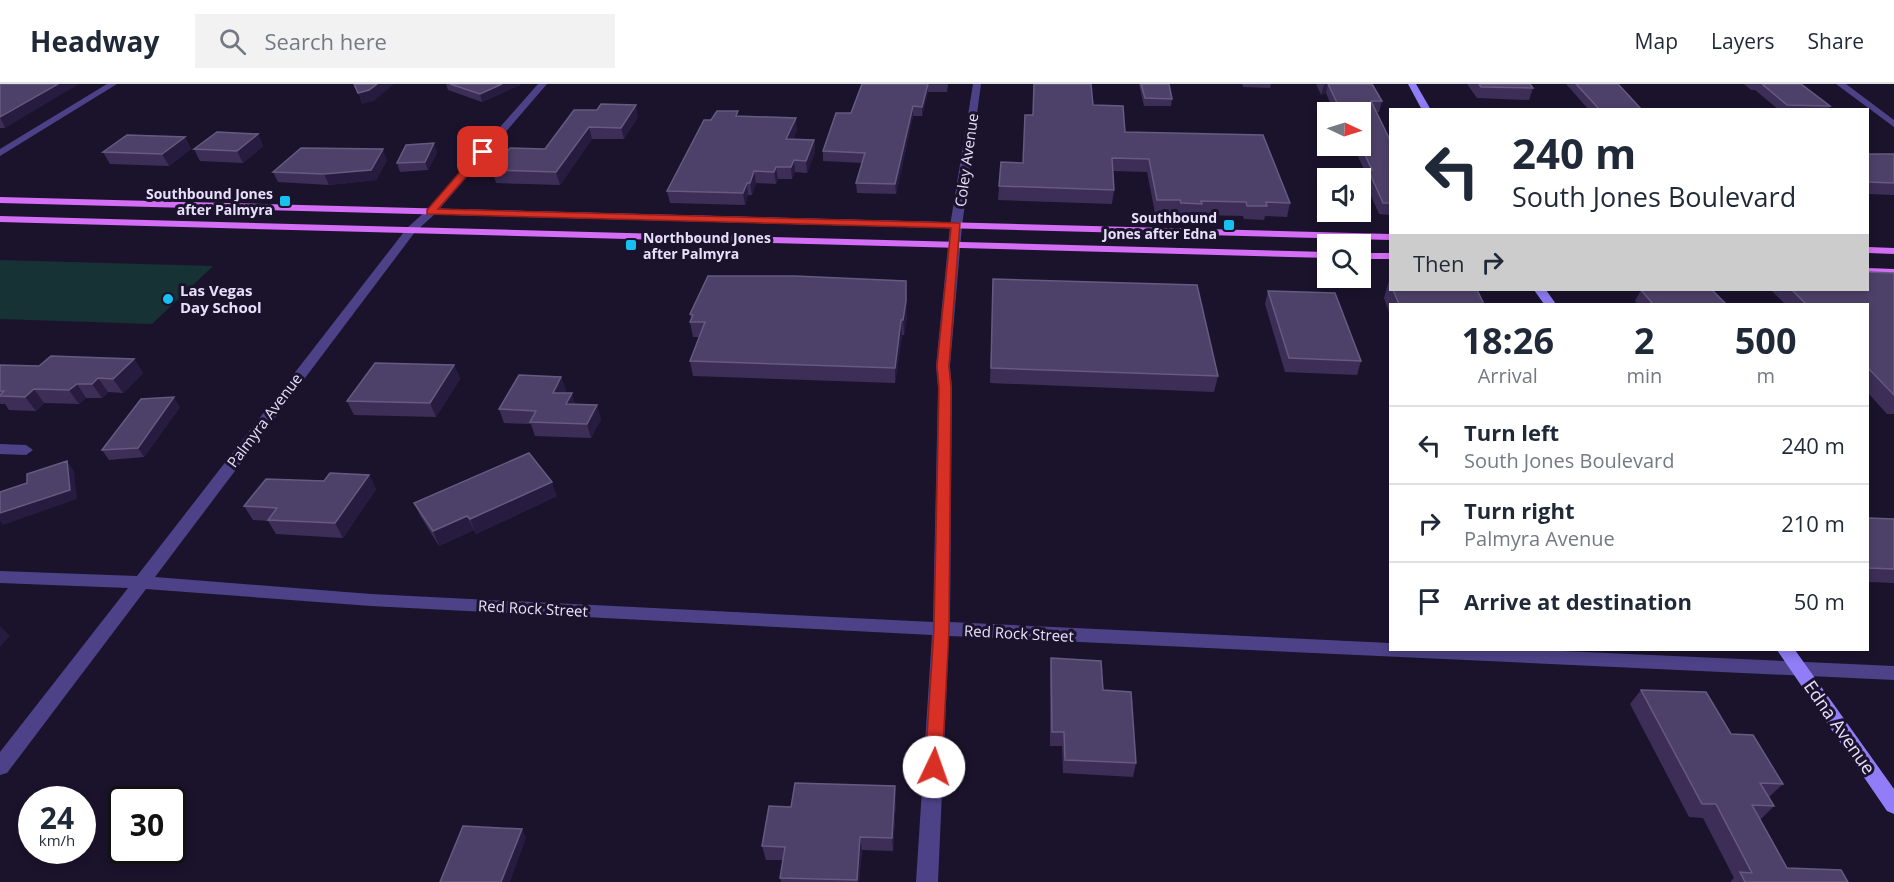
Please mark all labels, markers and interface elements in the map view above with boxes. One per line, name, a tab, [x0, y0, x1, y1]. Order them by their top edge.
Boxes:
search box	[195, 14, 615, 68]
text: Headway	[30, 22, 159, 60]
icon: search	[216, 25, 249, 58]
text: Search here	[264, 26, 387, 56]
text: Map	[1635, 27, 1678, 55]
text: Layers	[1711, 27, 1775, 55]
text: Share	[1808, 27, 1864, 55]
north arrow	[1317, 102, 1371, 156]
map controls	[1317, 102, 1371, 288]
street label: Coley Avenue	[950, 112, 982, 208]
text: 240 m	[1512, 124, 1636, 181]
pin	[457, 126, 508, 177]
icon: left	[1413, 132, 1491, 210]
icon: arrive	[466, 135, 499, 168]
button: sound	[1317, 168, 1371, 222]
text: South Jones Boulevard	[1512, 178, 1796, 215]
place label: Southbound Jones after Palmyra	[146, 184, 273, 219]
marker: Southbound Jones after Palmyra	[278, 194, 292, 208]
place label: Southbound Jones after Edna	[1101, 208, 1217, 243]
marker: Southbound Jones after Edna	[1222, 218, 1236, 232]
place label: Northbound Jones after Palmyra	[643, 228, 771, 263]
button: search	[1317, 234, 1371, 288]
marker: Northbound Jones after Palmyra	[624, 238, 638, 252]
icon: right	[1476, 246, 1509, 279]
text: Then	[1413, 248, 1464, 278]
place label: Las Vegas Day School	[180, 280, 262, 317]
marker: Las Vegas Day School	[161, 292, 175, 306]
text: 18:26	[1461, 316, 1554, 365]
text: 2	[1634, 316, 1655, 365]
text: 500	[1735, 316, 1797, 365]
text: Arrival	[1478, 362, 1538, 389]
text: min	[1626, 362, 1662, 389]
text: m	[1756, 362, 1775, 389]
street label: Palmyra Avenue	[222, 369, 306, 471]
text: Turn left	[1464, 417, 1559, 447]
icon: left	[1413, 429, 1446, 462]
text: 240 m	[1781, 430, 1845, 460]
text: South Jones Boulevard	[1464, 447, 1675, 474]
text: Turn right	[1464, 495, 1575, 525]
icon: right	[1413, 507, 1446, 540]
text: 210 m	[1781, 508, 1845, 538]
text: Palmyra Avenue	[1464, 525, 1615, 552]
icon: arrive	[1413, 585, 1446, 618]
text: Arrive at destination	[1464, 586, 1692, 616]
text: 50 m	[1794, 586, 1845, 616]
street label: Red Rock Street	[478, 595, 588, 621]
street label: Red Rock Street	[964, 620, 1074, 646]
street label: Edna Avenue	[1799, 675, 1881, 779]
position arrow	[902, 735, 966, 799]
speed limit sign: 30	[108, 786, 186, 864]
text: 24	[40, 797, 74, 838]
text: km/h	[39, 830, 75, 850]

